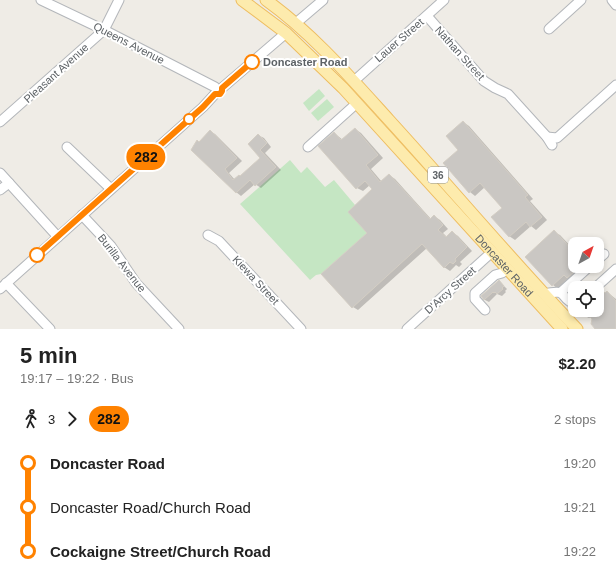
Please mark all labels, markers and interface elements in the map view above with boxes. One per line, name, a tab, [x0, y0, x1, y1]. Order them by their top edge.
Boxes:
street label: Lauer Street	[372, 16, 426, 64]
street label: Queens Avenue	[91, 20, 167, 66]
street label: Nathan Street	[433, 24, 487, 82]
street label: Pleasant Avenue	[21, 41, 91, 105]
marker: Doncaster Road	[244, 54, 260, 70]
place label: Doncaster Road	[263, 56, 347, 68]
unlabelled marker	[183, 113, 195, 125]
line badge: 282	[123, 144, 169, 170]
text: 282	[134, 149, 158, 165]
road number: 36	[428, 167, 448, 183]
street label: Burilla Avenue	[96, 232, 148, 294]
street label: Doncaster Road	[473, 232, 535, 299]
north arrow	[568, 237, 604, 273]
map controls	[568, 237, 604, 317]
unlabelled marker	[29, 247, 45, 263]
street label: Kiewa Street	[230, 253, 282, 307]
street label: D'Arcy Street	[422, 264, 478, 316]
button: locate	[568, 281, 604, 317]
text: 5 min	[20, 343, 77, 368]
text: $2.20	[558, 355, 596, 372]
text: 19:17 – 19:22 · Bus	[20, 371, 133, 386]
icon: walk	[20, 408, 42, 430]
icon: forward	[61, 408, 83, 430]
text: 282	[97, 411, 121, 427]
text: 3	[48, 412, 55, 427]
text: 2 stops	[554, 412, 596, 427]
text: Doncaster Road	[50, 455, 165, 472]
text: 19:20	[563, 456, 596, 471]
text: Doncaster Road/Church Road	[50, 499, 251, 516]
text: 19:21	[563, 500, 596, 515]
text: Cockaigne Street/Church Road	[50, 543, 271, 560]
text: 19:22	[563, 544, 596, 559]

